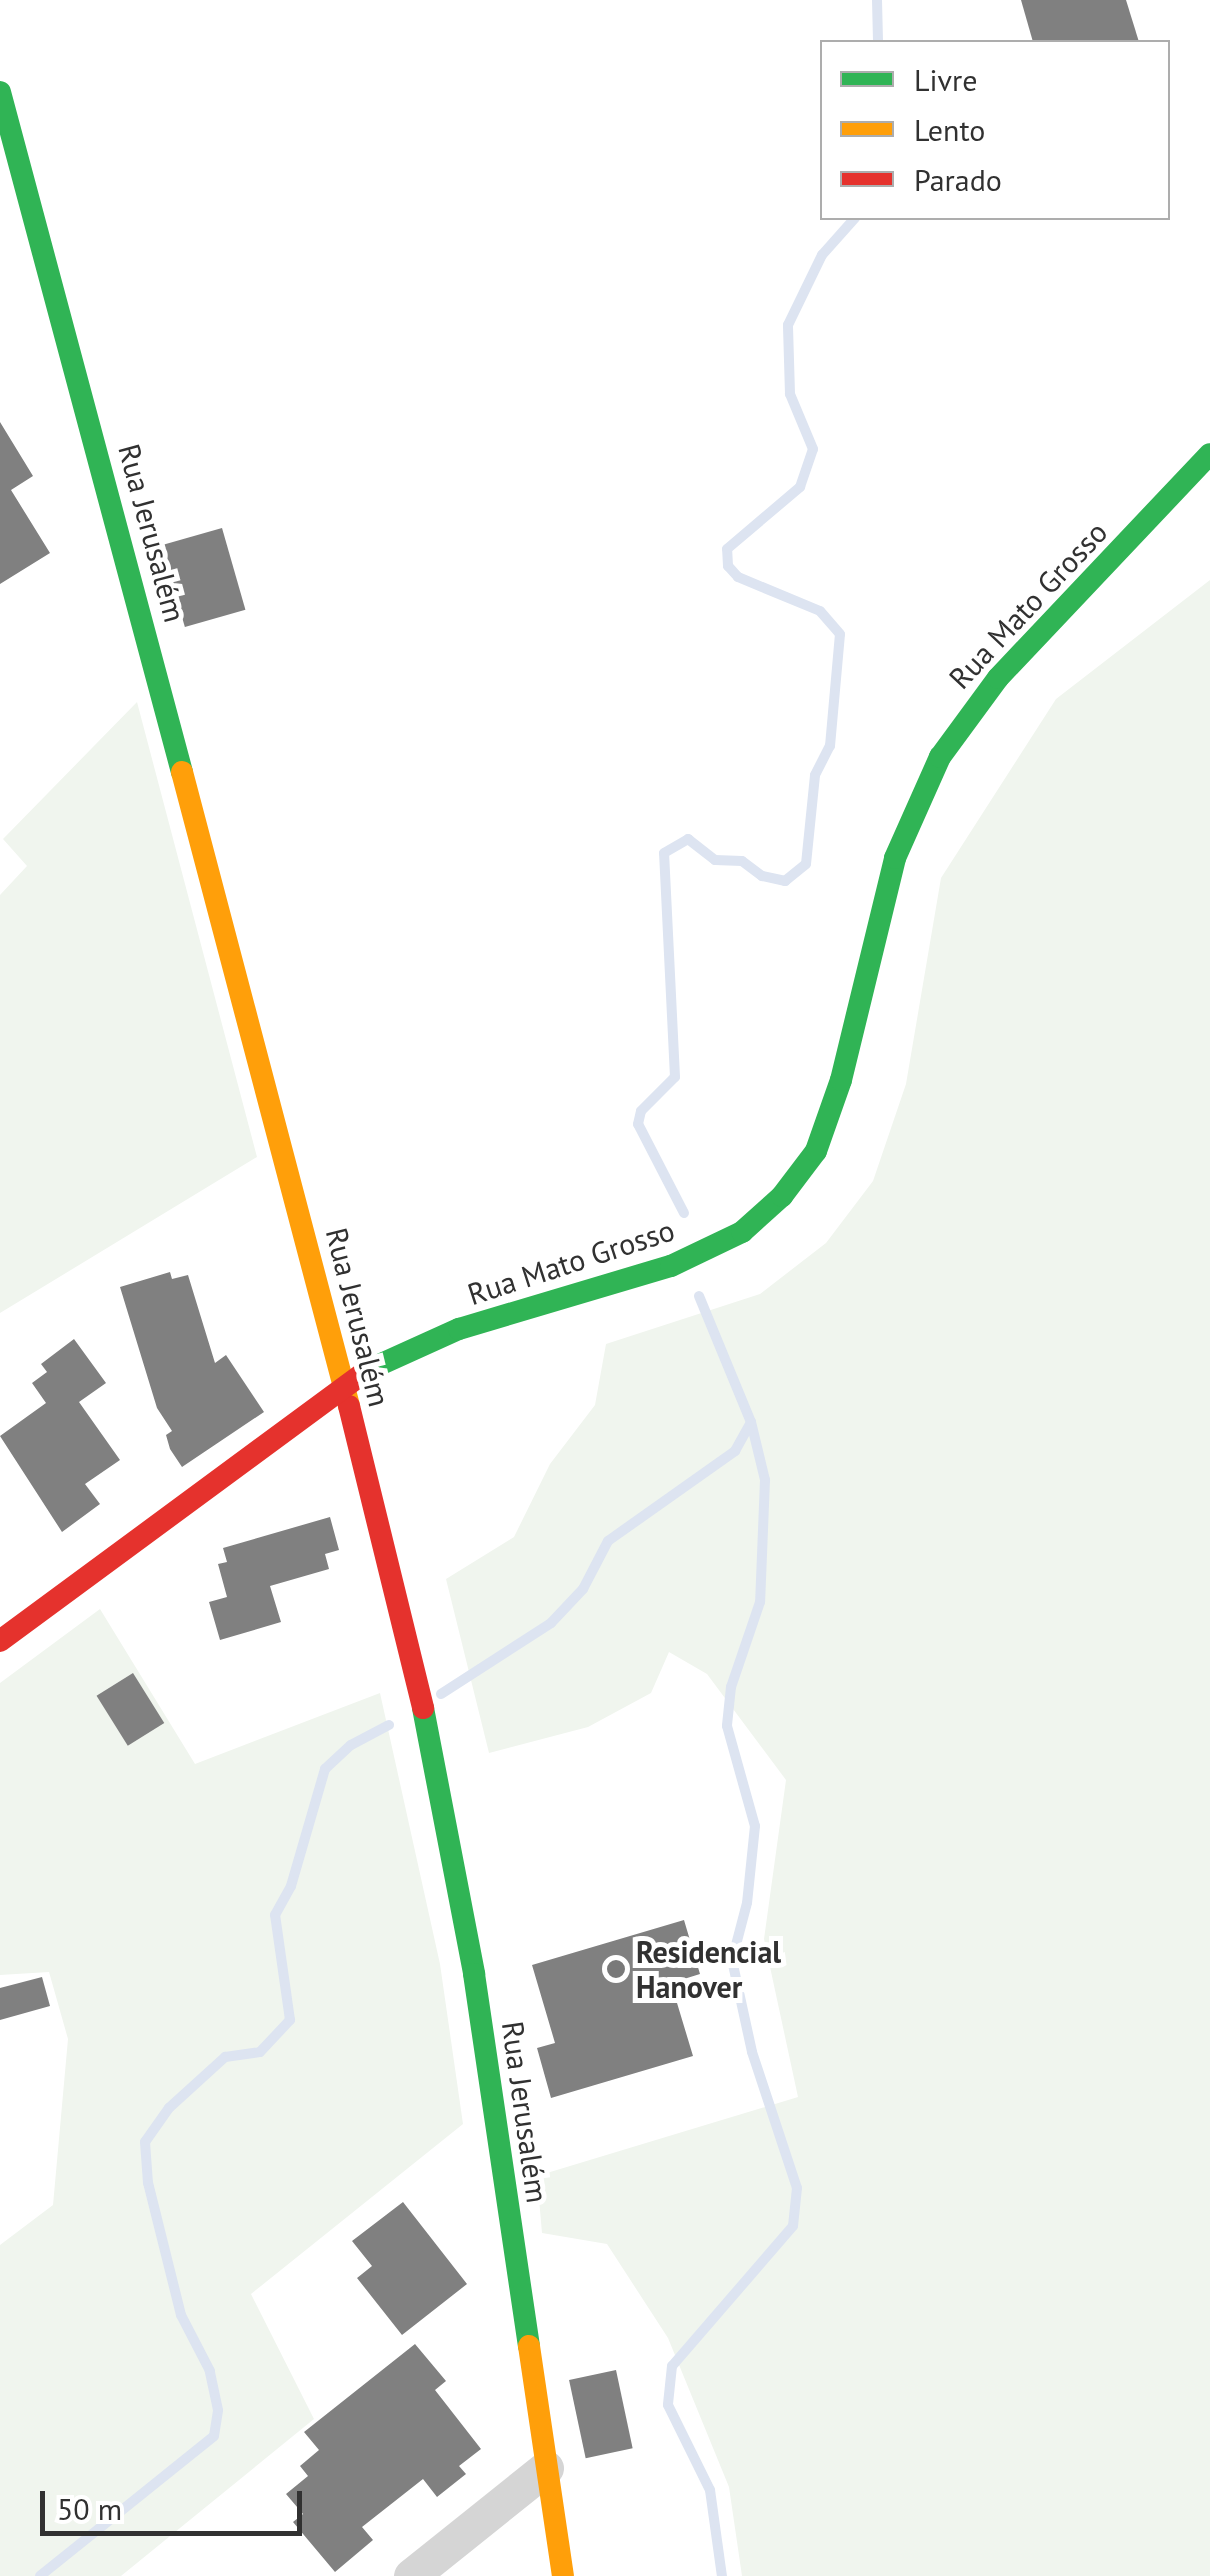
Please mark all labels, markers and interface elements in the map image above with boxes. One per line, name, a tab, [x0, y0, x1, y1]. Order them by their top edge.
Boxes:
legend	[820, 40, 1170, 220]
text: Livre	[914, 60, 977, 99]
text: Lento	[914, 110, 985, 149]
text: Parado	[914, 160, 1002, 199]
street label: Rua Jerusalém	[111, 440, 193, 626]
street label: Rua Mato Grosso	[941, 514, 1115, 696]
street label: Rua Mato Grosso	[463, 1212, 679, 1312]
street label: Rua Jerusalém	[318, 1224, 398, 1410]
place label: Residencial Hanover	[636, 1934, 781, 2004]
marker: Residencial Hanover	[605, 1958, 627, 1980]
street label: Rua Jerusalém	[494, 2019, 556, 2205]
scale bar	[45, 2471, 308, 2533]
text: 50 m	[57, 2489, 122, 2528]

